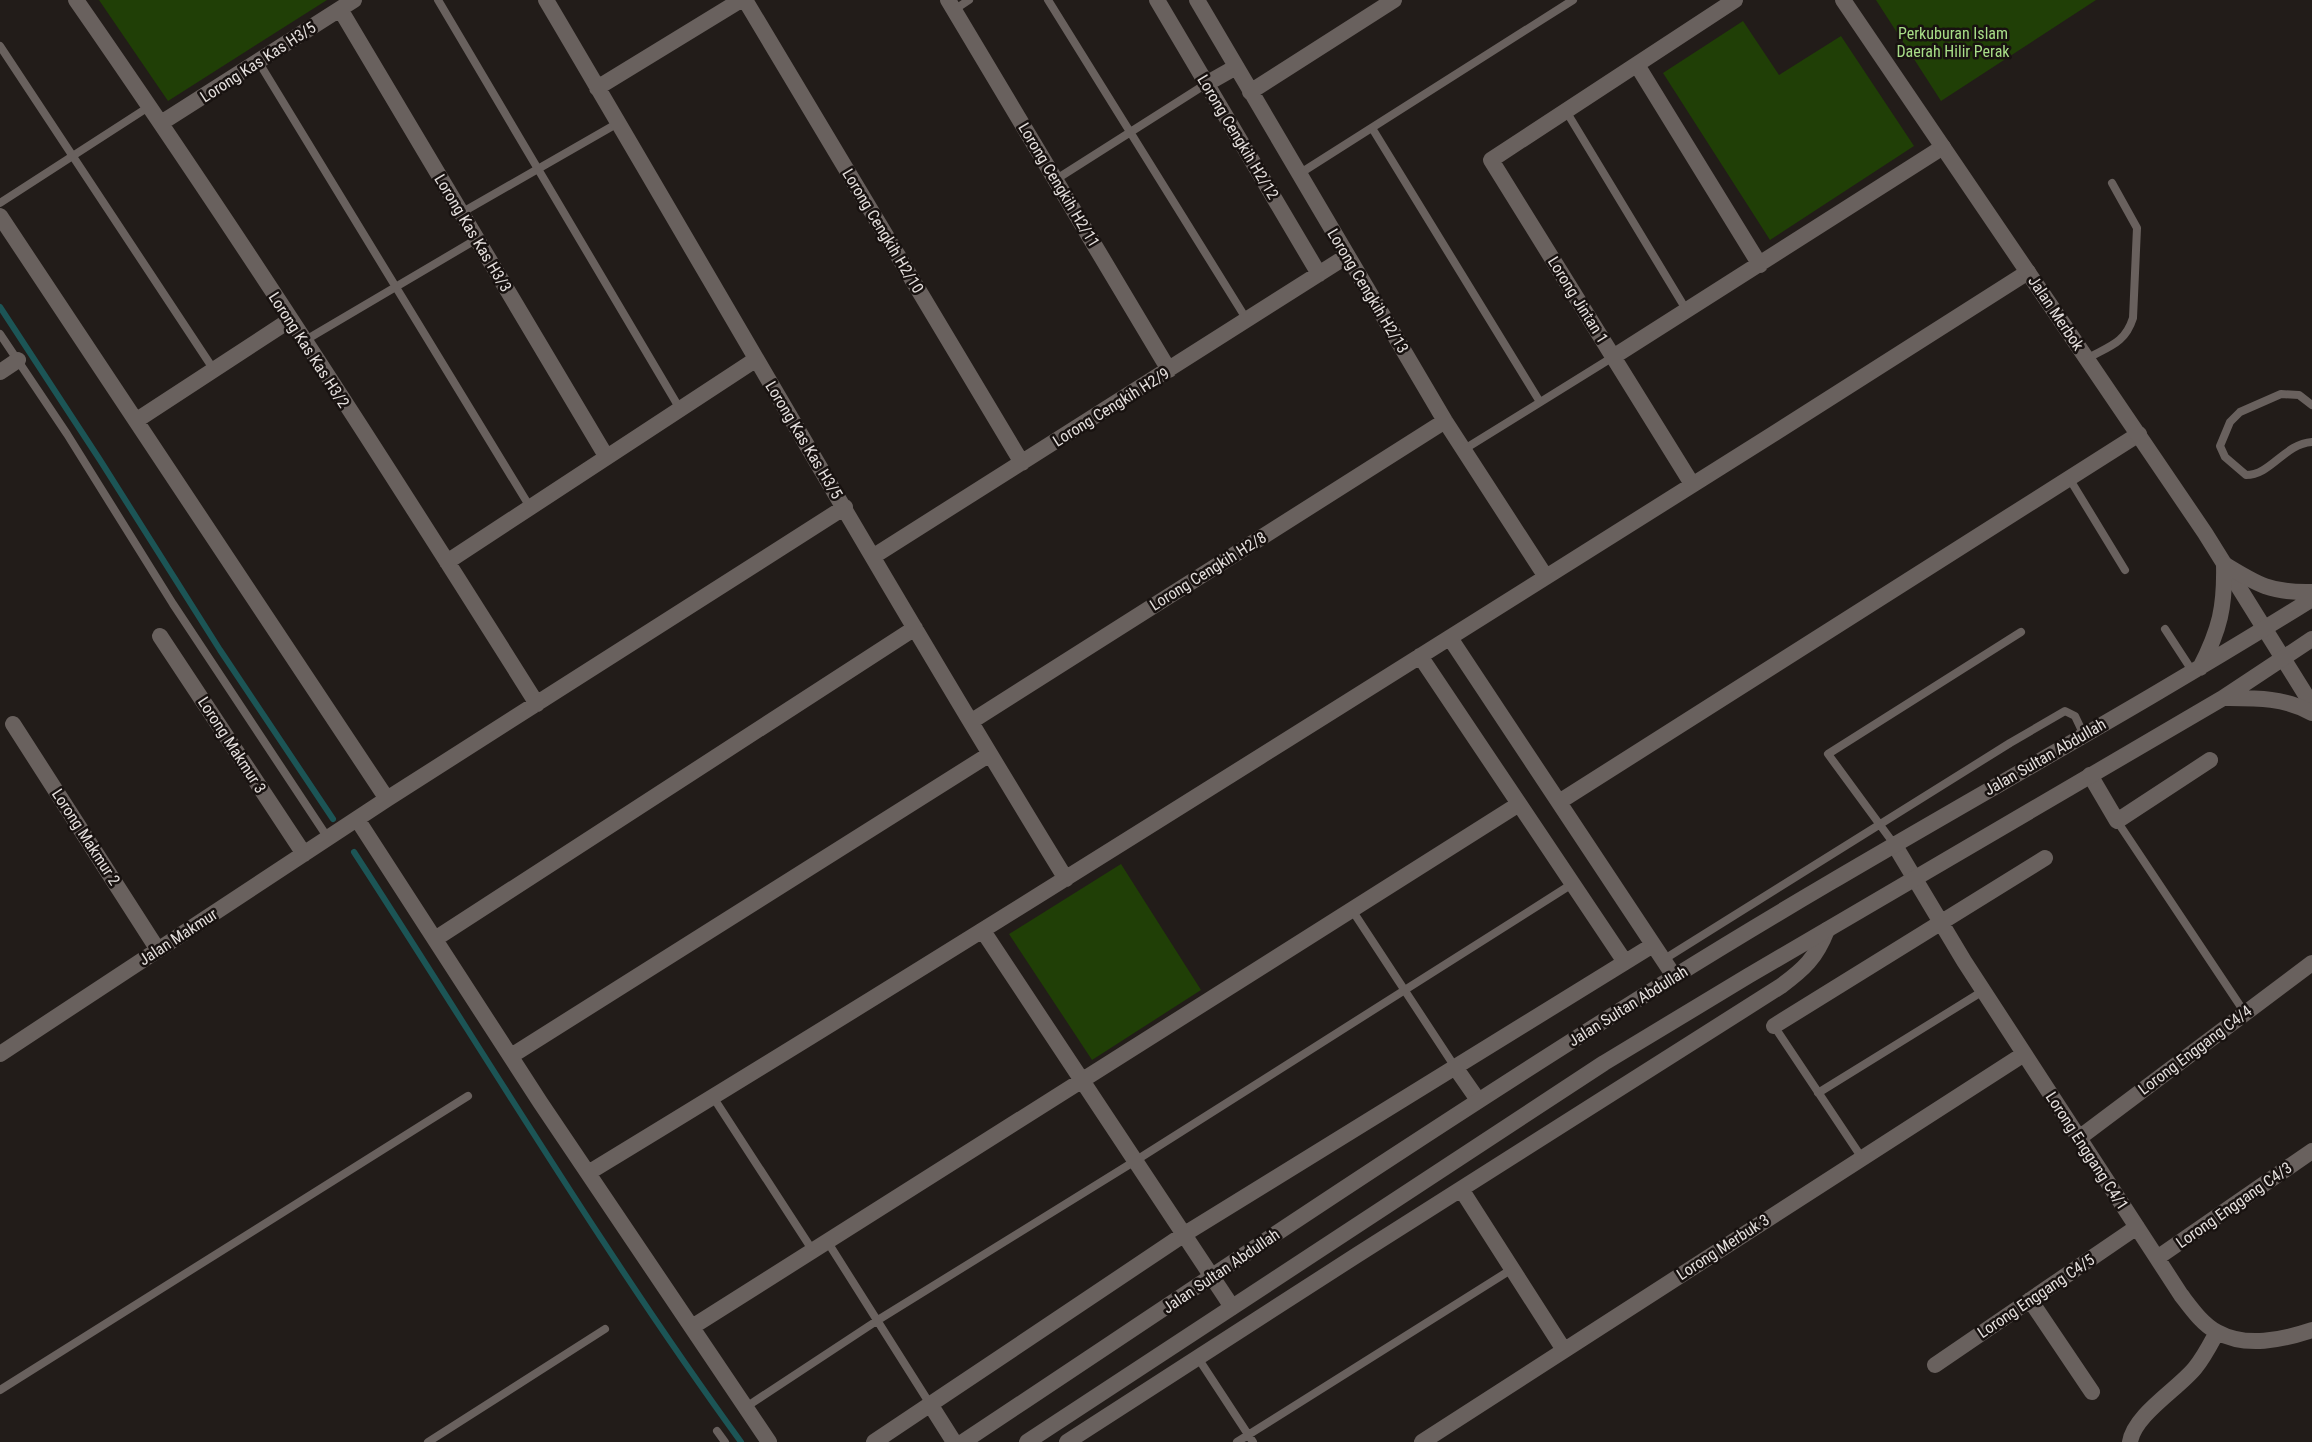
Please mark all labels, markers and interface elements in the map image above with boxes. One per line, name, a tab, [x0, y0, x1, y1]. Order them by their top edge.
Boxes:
street label: Lorong Kas Kas H3/5	[197, 17, 319, 106]
park label: Perkuburan Islam Daerah Hilir Perak	[1896, 24, 2010, 61]
street label: Lorong Cengkih H2/12	[1193, 71, 1283, 203]
street label: Lorong Cengkih H2/11	[1014, 119, 1104, 251]
street label: Lorong Cengkih H2/10	[838, 165, 928, 297]
street label: Lorong Kas Kas H3/3	[430, 171, 516, 295]
street label: Lorong Cengkih H2/13	[1323, 225, 1413, 357]
street label: Lorong Jintan 1	[1544, 253, 1612, 347]
street label: Jalan Merbok	[2024, 272, 2088, 355]
street label: Lorong Kas Kas H3/2	[265, 289, 354, 411]
street label: Lorong Cengkih H2/9	[1049, 363, 1173, 451]
street label: Lorong Kas Kas H3/5	[761, 378, 847, 502]
street label: Lorong Cengkih H2/8	[1146, 527, 1270, 615]
street label: Lorong Makmur 3	[194, 693, 270, 797]
street label: Jalan Sultan Abdullah	[1981, 714, 2109, 800]
street label: Lorong Makmur 2	[48, 785, 124, 889]
street label: Jalan Makmur	[135, 905, 221, 969]
street label: Jalan Sultan Abdullah	[1565, 962, 1691, 1050]
street label: Lorong Enggang C4/4	[2135, 1001, 2255, 1099]
street label: Lorong Enggang C4/1	[2042, 1088, 2132, 1214]
street label: Lorong Enggang C4/3	[2172, 1158, 2296, 1252]
street label: Lorong Merbuk 3	[1673, 1210, 1773, 1284]
street label: Jalan Sultan Abdullah	[1159, 1225, 1283, 1317]
street label: Lorong Enggang C4/5	[1974, 1250, 2098, 1342]

